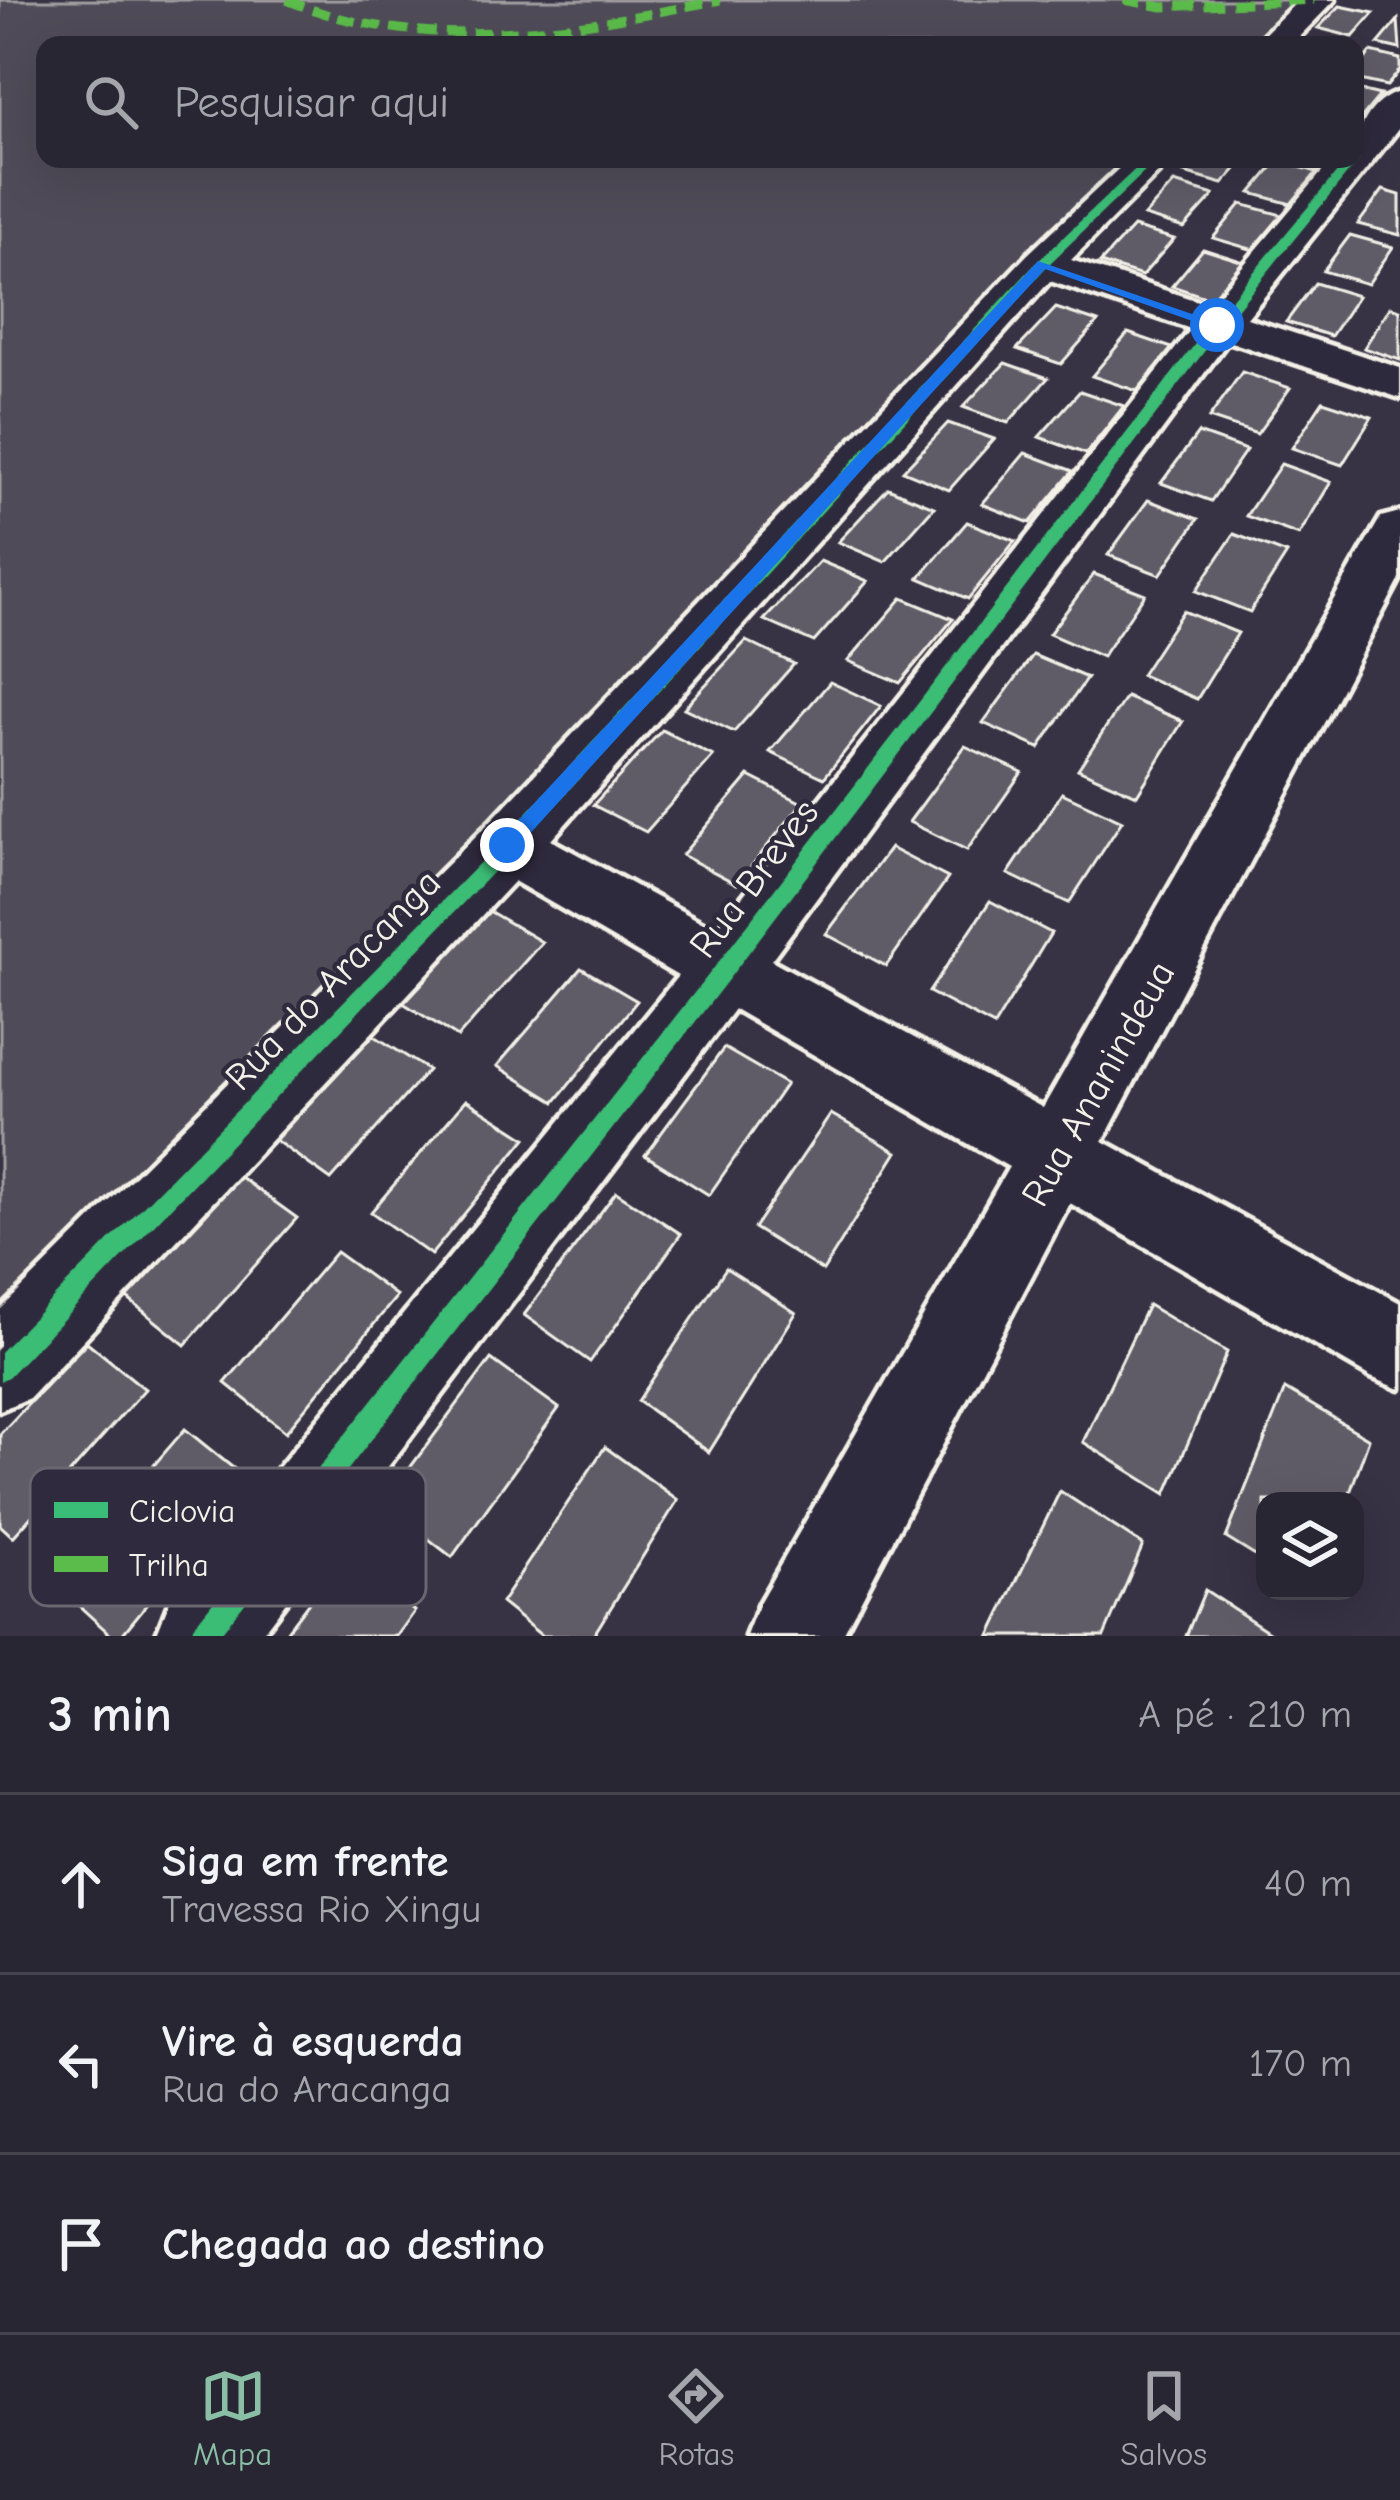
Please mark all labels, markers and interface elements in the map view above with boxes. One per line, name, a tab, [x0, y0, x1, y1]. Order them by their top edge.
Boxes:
search box	[36, 36, 1364, 168]
icon: search	[78, 69, 144, 135]
text: Pesquisar aqui	[174, 76, 449, 128]
route start	[1190, 298, 1244, 352]
street label: Rua Breves	[680, 791, 828, 967]
route end	[480, 818, 534, 872]
street label: Rua do Aracanga	[216, 860, 450, 1100]
street label: Rua Ananindeua	[1012, 953, 1184, 1214]
legend	[30, 1468, 426, 1606]
text: Ciclovia	[129, 1492, 235, 1530]
map controls	[1256, 1492, 1364, 1600]
button: layers	[1256, 1492, 1364, 1600]
text: Trilha	[129, 1546, 209, 1584]
text: 3 min	[48, 1685, 172, 1744]
text: A pé · 210 m	[1138, 1692, 1352, 1737]
text: Siga em frente	[162, 1835, 449, 1887]
icon: ahead	[48, 1851, 114, 1917]
text: 40 m	[1264, 1861, 1352, 1906]
text: Travessa Rio Xingu	[162, 1887, 481, 1932]
text: Vire à esquerda	[162, 2015, 464, 2067]
icon: left	[48, 2031, 114, 2097]
text: 170 m	[1249, 2041, 1352, 2086]
text: Rua do Aracanga	[162, 2067, 451, 2112]
icon: arrive	[48, 2211, 114, 2277]
text: Chegada ao destino	[162, 2218, 545, 2270]
tab: Mapa	[193, 2363, 272, 2473]
tab: Rotas	[658, 2363, 734, 2473]
tab: Salvos	[1120, 2363, 1207, 2473]

